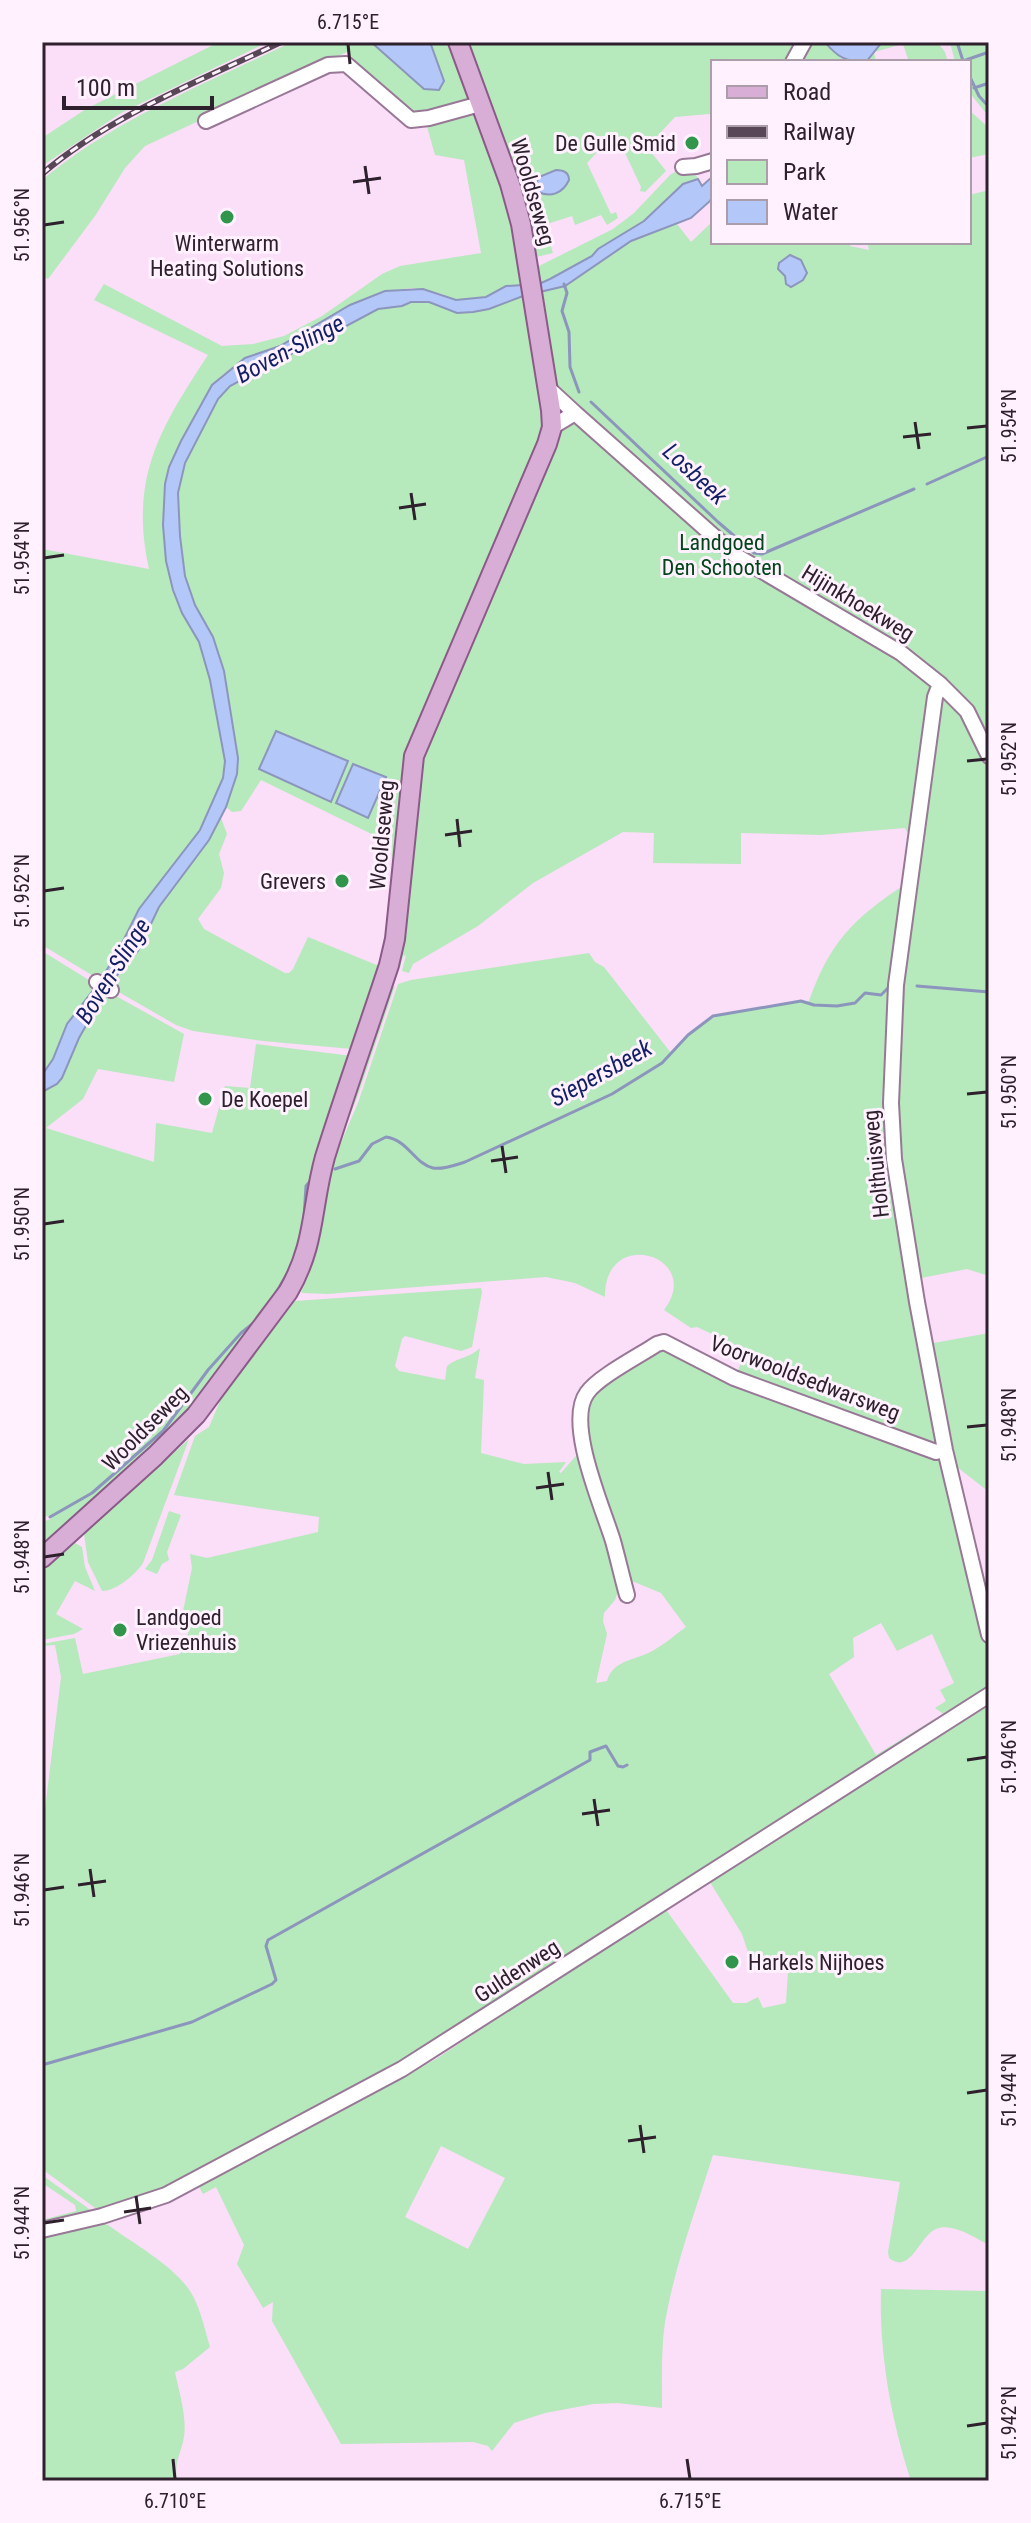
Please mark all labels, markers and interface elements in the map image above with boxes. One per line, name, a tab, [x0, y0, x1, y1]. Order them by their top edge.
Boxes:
text: 6.715°E	[317, 10, 379, 34]
scale bar	[64, 60, 212, 110]
legend	[711, 60, 971, 244]
text: 100 m	[76, 74, 135, 102]
text: Road	[783, 78, 831, 106]
text: Railway	[783, 118, 855, 146]
place label: De Gulle Smid	[555, 131, 676, 156]
marker: De Gulle Smid	[683, 134, 701, 152]
street label: Wooldseweg	[506, 136, 560, 248]
text: Park	[783, 158, 826, 186]
text: 51.956°N	[10, 188, 34, 262]
text: Water	[783, 198, 838, 226]
marker: Winterwarm Heating Solutions	[218, 208, 236, 226]
place label: Winterwarm Heating Solutions	[150, 231, 304, 281]
water label: Boven-Slinge	[231, 309, 349, 389]
text: 51.954°N	[997, 389, 1021, 463]
water label: Losbeek	[657, 437, 733, 511]
text: 51.954°N	[10, 521, 34, 595]
park label: Landgoed Den Schooten	[662, 530, 782, 580]
street label: Hijinkhoekweg	[797, 560, 919, 646]
text: 51.952°N	[997, 722, 1021, 796]
street label: Wooldseweg	[365, 779, 399, 891]
text: 51.952°N	[10, 854, 34, 928]
place label: Grevers	[260, 869, 326, 894]
marker: Grevers	[333, 872, 351, 890]
water label: Boven-Slinge	[70, 913, 156, 1029]
water label: Siepersbeek	[545, 1033, 657, 1112]
text: 51.950°N	[997, 1055, 1021, 1129]
place label: De Koepel	[221, 1087, 308, 1112]
marker: De Koepel	[196, 1090, 214, 1108]
street label: Holthuisweg	[858, 1109, 894, 1219]
text: 51.950°N	[10, 1187, 34, 1261]
street label: Voorwooldsedwarsweg	[706, 1330, 904, 1426]
street label: Wooldseweg	[97, 1380, 193, 1476]
text: 51.948°N	[997, 1388, 1021, 1462]
text: 51.948°N	[10, 1520, 34, 1594]
place label: Landgoed Vriezenhuis	[136, 1605, 237, 1655]
marker: Landgoed Vriezenhuis	[111, 1621, 129, 1639]
text: 51.946°N	[997, 1720, 1021, 1794]
text: 51.946°N	[10, 1853, 34, 1927]
street label: Guldenweg	[470, 1934, 564, 2008]
place label: Harkels Nijhoes	[748, 1950, 885, 1975]
marker: Harkels Nijhoes	[723, 1953, 741, 1971]
text: 51.944°N	[997, 2053, 1021, 2127]
text: 51.944°N	[10, 2186, 34, 2260]
text: 51.942°N	[997, 2386, 1021, 2460]
text: 6.710°E	[144, 2489, 206, 2513]
text: 6.715°E	[659, 2489, 721, 2513]

